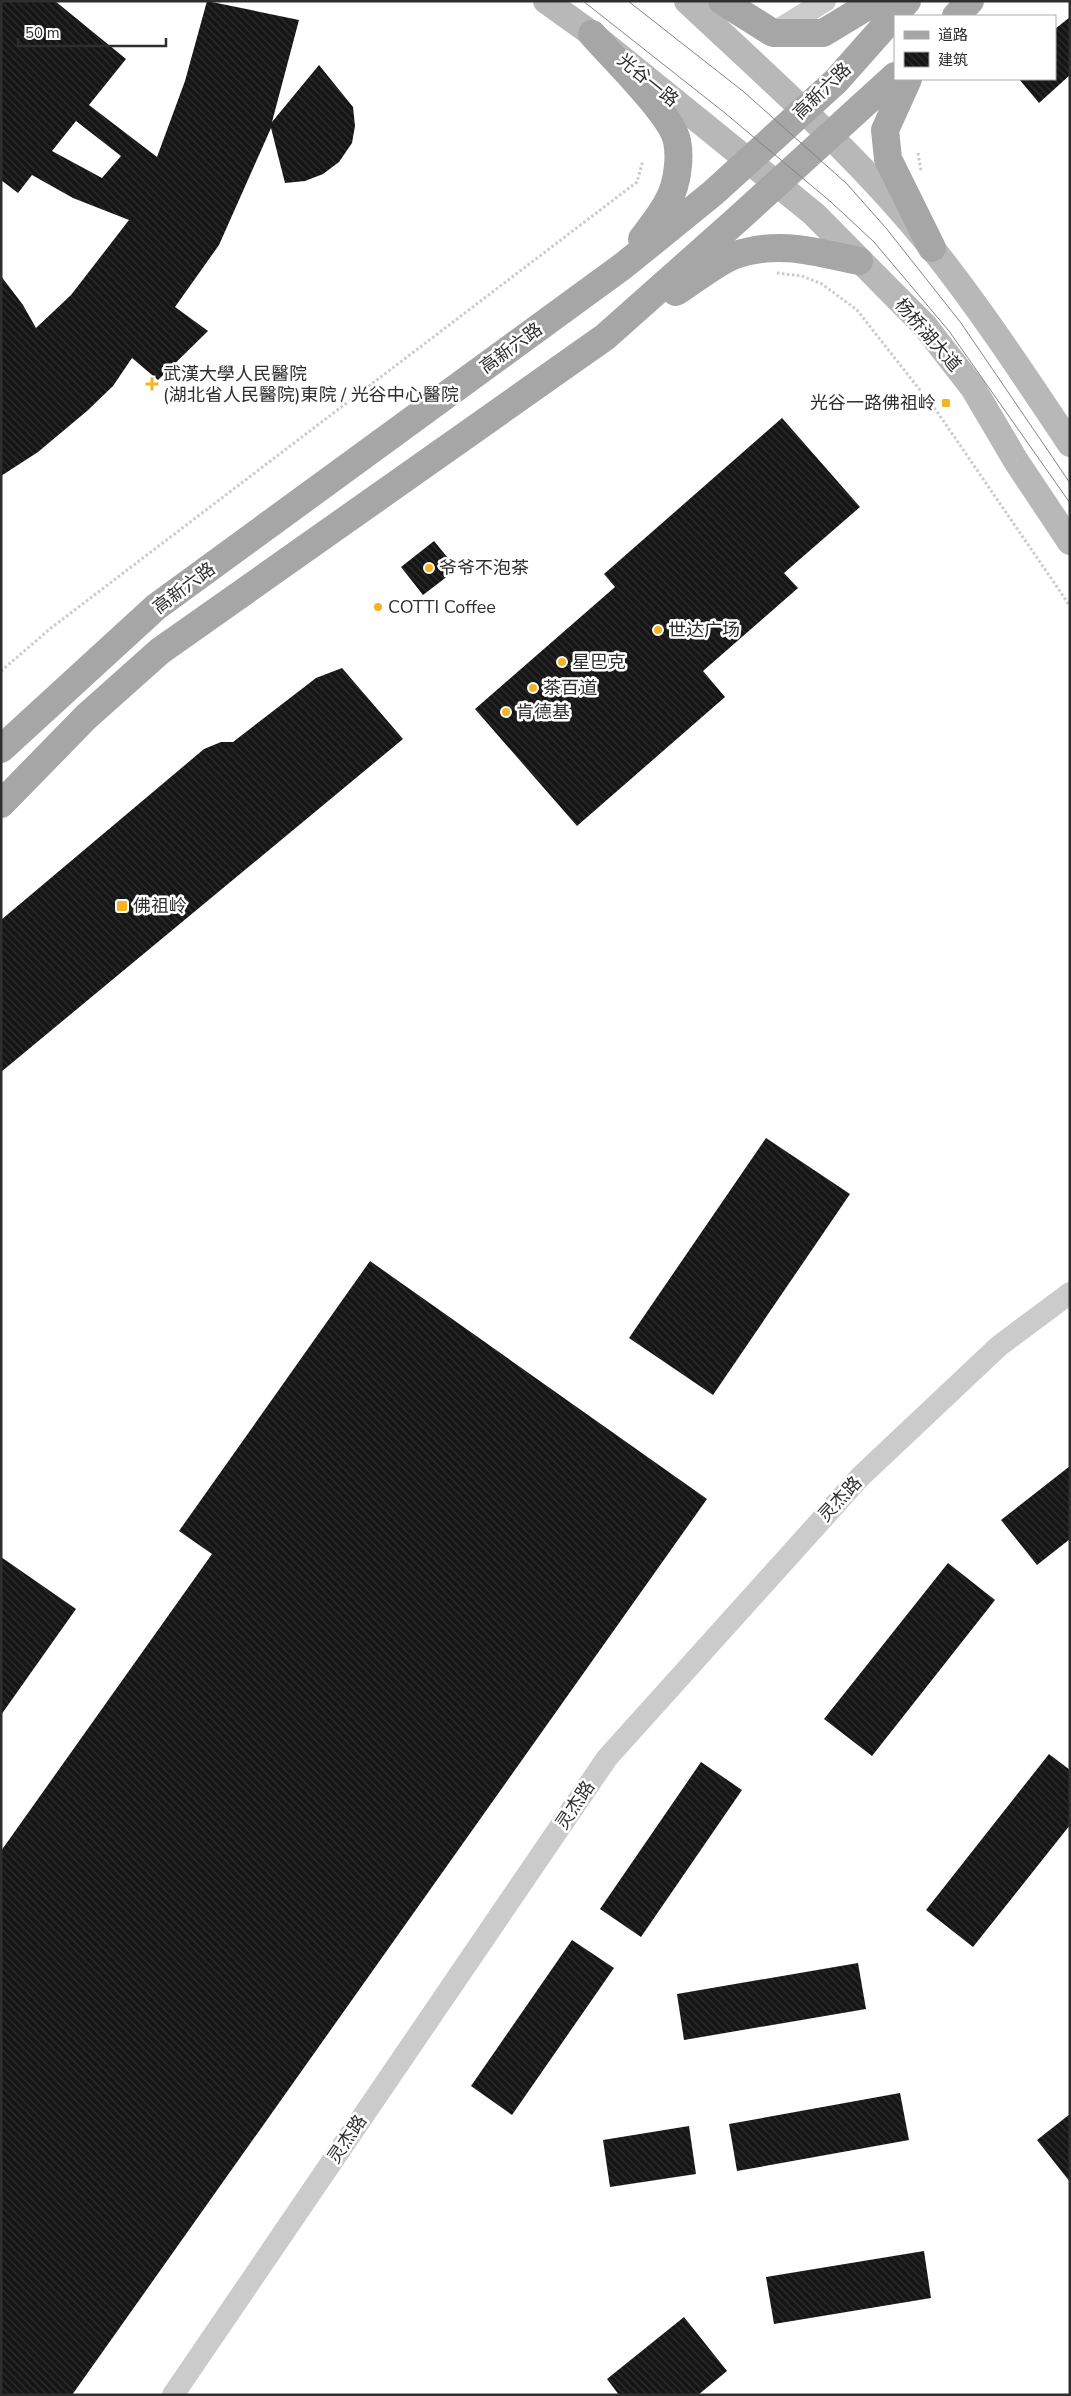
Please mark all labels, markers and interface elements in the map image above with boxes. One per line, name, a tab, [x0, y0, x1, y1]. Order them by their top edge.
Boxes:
scale bar	[18, 15, 165, 47]
legend	[894, 15, 1056, 80]
text: 50 m	[25, 23, 60, 43]
text: 道路	[938, 25, 968, 45]
street label: 光谷一路	[612, 48, 684, 112]
text: 建筑	[938, 50, 968, 70]
street label: 高新六路	[788, 57, 856, 125]
street label: 杨桥湖大道	[889, 293, 967, 377]
street label: 高新六路	[475, 317, 547, 379]
place label: 武漢大學人民醫院 (湖北省人民醫院)東院 / 光谷中心醫院	[163, 362, 459, 407]
marker: 武漢大學人民醫院 (湖北省人民醫院)東院 / 光谷中心醫院	[145, 377, 159, 391]
place label: 光谷一路佛祖岭	[810, 391, 936, 415]
marker: 光谷一路佛祖岭	[940, 397, 952, 409]
place label: 爷爷不泡茶	[439, 556, 529, 580]
street label: 高新六路	[148, 557, 220, 619]
marker: 爷爷不泡茶	[423, 562, 435, 574]
place label: COTTI Coffee	[388, 595, 496, 619]
marker: COTTI Coffee	[372, 601, 384, 613]
place label: 世达广场	[668, 618, 740, 642]
marker: 世达广场	[652, 624, 664, 636]
place label: 星巴克	[572, 650, 626, 674]
marker: 星巴克	[556, 656, 568, 668]
place label: 茶百道	[543, 676, 597, 700]
marker: 茶百道	[527, 682, 539, 694]
place label: 肯德基	[516, 700, 570, 724]
marker: 肯德基	[500, 706, 512, 718]
place label: 佛祖岭	[133, 894, 187, 918]
marker: 佛祖岭	[115, 899, 129, 913]
street label: 灵杰路	[813, 1471, 867, 1527]
street label: 灵杰路	[550, 1776, 600, 1834]
street label: 灵杰路	[322, 2110, 372, 2168]

